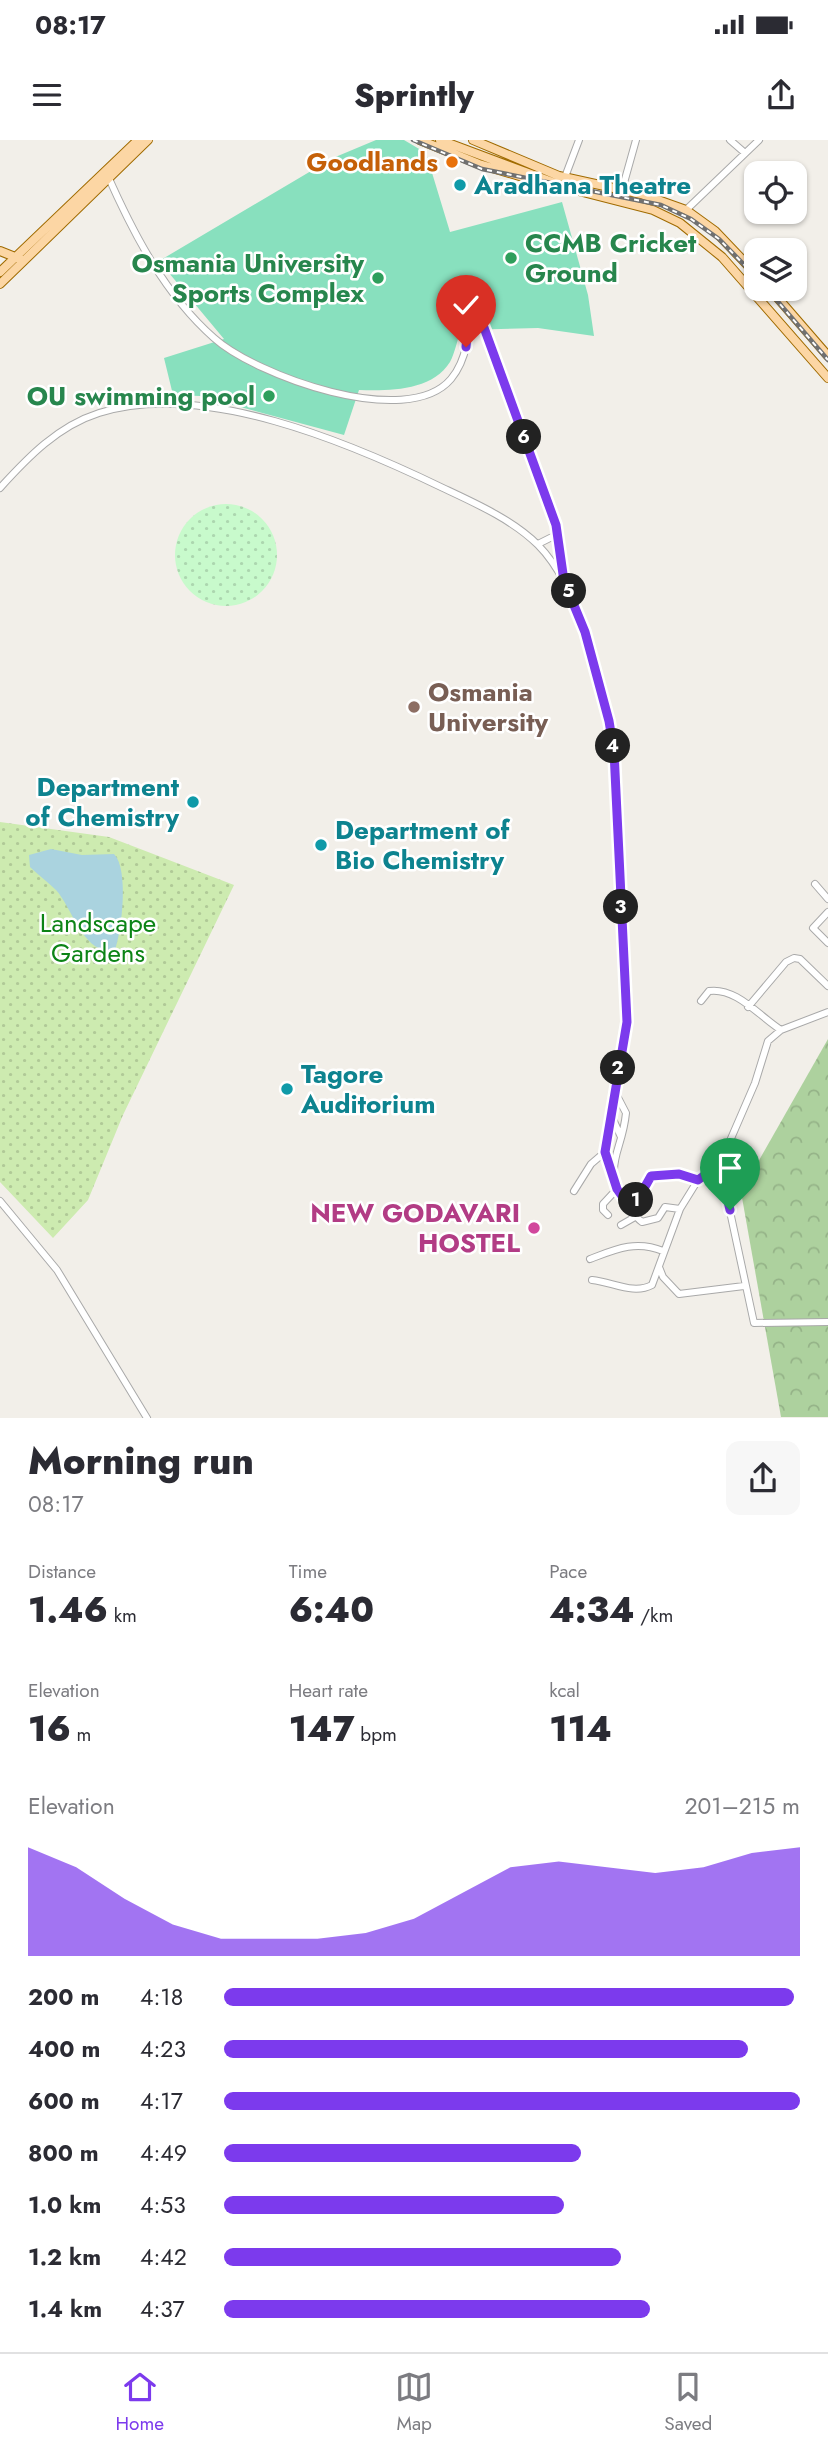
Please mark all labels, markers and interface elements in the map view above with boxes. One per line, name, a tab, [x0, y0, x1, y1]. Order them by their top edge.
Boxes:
text: 08:17	[35, 6, 106, 44]
text: Sprintly	[354, 72, 474, 118]
icon: menu	[28, 76, 66, 114]
icon: share	[762, 76, 800, 114]
place label: Goodlands	[306, 143, 438, 181]
marker: Goodlands	[444, 154, 460, 170]
map controls	[744, 161, 807, 301]
button: locate	[744, 161, 807, 224]
place label: Aradhana Theatre	[473, 166, 691, 204]
marker: Aradhana Theatre	[452, 177, 468, 193]
place label: CCMB Cricket Ground	[525, 224, 697, 292]
button: layers	[744, 238, 807, 301]
place label: Osmania University Sports Complex	[131, 244, 364, 312]
marker: CCMB Cricket Ground	[503, 250, 519, 266]
marker: Osmania University Sports Complex	[370, 270, 386, 286]
pin	[436, 275, 496, 347]
icon: check	[447, 286, 485, 324]
place label: OU swimming pool	[27, 377, 255, 415]
marker: OU swimming pool	[261, 388, 277, 404]
pin: 6	[506, 420, 542, 454]
text: 6	[517, 423, 530, 450]
pin: 5	[552, 574, 586, 608]
text: 5	[562, 577, 575, 604]
place label: Osmania University	[428, 673, 549, 741]
marker: Osmania University	[406, 699, 422, 715]
pin: 4	[596, 728, 630, 764]
text: 4	[606, 732, 619, 759]
place label: Department of Chemistry	[25, 768, 180, 836]
marker: Department of Chemistry	[185, 794, 201, 810]
place label: Department of Bio Chemistry	[335, 811, 511, 879]
marker: Department of Bio Chemistry	[313, 837, 329, 853]
pin: 3	[604, 890, 638, 924]
text: 3	[615, 893, 626, 920]
park label: Landscape Gardens	[40, 904, 156, 972]
pin: 2	[600, 1051, 636, 1086]
text: 2	[611, 1054, 624, 1081]
place label: Tagore Auditorium	[300, 1055, 436, 1123]
marker: Tagore Auditorium	[279, 1081, 295, 1097]
pin	[700, 1138, 760, 1210]
icon: arrive	[711, 1149, 749, 1187]
pin: 1	[618, 1182, 654, 1218]
text: 1	[631, 1186, 640, 1213]
place label: NEW GODAVARI HOSTEL	[310, 1194, 520, 1262]
marker: NEW GODAVARI HOSTEL	[526, 1220, 542, 1236]
text: Morning run	[28, 1433, 254, 1488]
button: share	[726, 1441, 800, 1515]
text: 08:17	[28, 1487, 84, 1521]
text: Distance	[28, 1558, 96, 1585]
text: Time	[289, 1558, 327, 1585]
text: Pace	[549, 1558, 587, 1585]
text: 1.46	[28, 1585, 108, 1635]
text: 6:40	[289, 1585, 374, 1635]
text: 4:34	[549, 1585, 635, 1635]
text: km	[108, 1602, 137, 1629]
text: /km	[635, 1602, 673, 1629]
text: Elevation	[28, 1677, 100, 1704]
text: Heart rate	[289, 1677, 368, 1704]
text: kcal	[549, 1677, 580, 1704]
text: 16	[28, 1704, 71, 1754]
text: 147	[289, 1704, 355, 1754]
text: 114	[549, 1704, 612, 1754]
text: m	[71, 1721, 91, 1748]
text: bpm	[355, 1721, 397, 1748]
text: Elevation	[28, 1789, 115, 1823]
text: 201–215 m	[684, 1789, 800, 1823]
text: 200 m	[28, 1980, 99, 2014]
text: 4:18	[140, 1980, 183, 2014]
text: 400 m	[28, 2032, 100, 2066]
text: 4:23	[140, 2032, 186, 2066]
text: 600 m	[28, 2084, 100, 2118]
text: 4:17	[140, 2084, 183, 2118]
text: 800 m	[28, 2136, 99, 2170]
text: 4:49	[140, 2136, 187, 2170]
text: 1.0 km	[28, 2188, 101, 2222]
text: 4:53	[140, 2188, 186, 2222]
text: 1.2 km	[28, 2240, 101, 2274]
text: 4:42	[140, 2240, 187, 2274]
text: 1.4 km	[28, 2292, 102, 2326]
text: 4:37	[140, 2292, 185, 2326]
tab: Home	[116, 2368, 164, 2437]
tab: Map	[395, 2368, 433, 2437]
tab: Saved	[664, 2368, 712, 2437]

